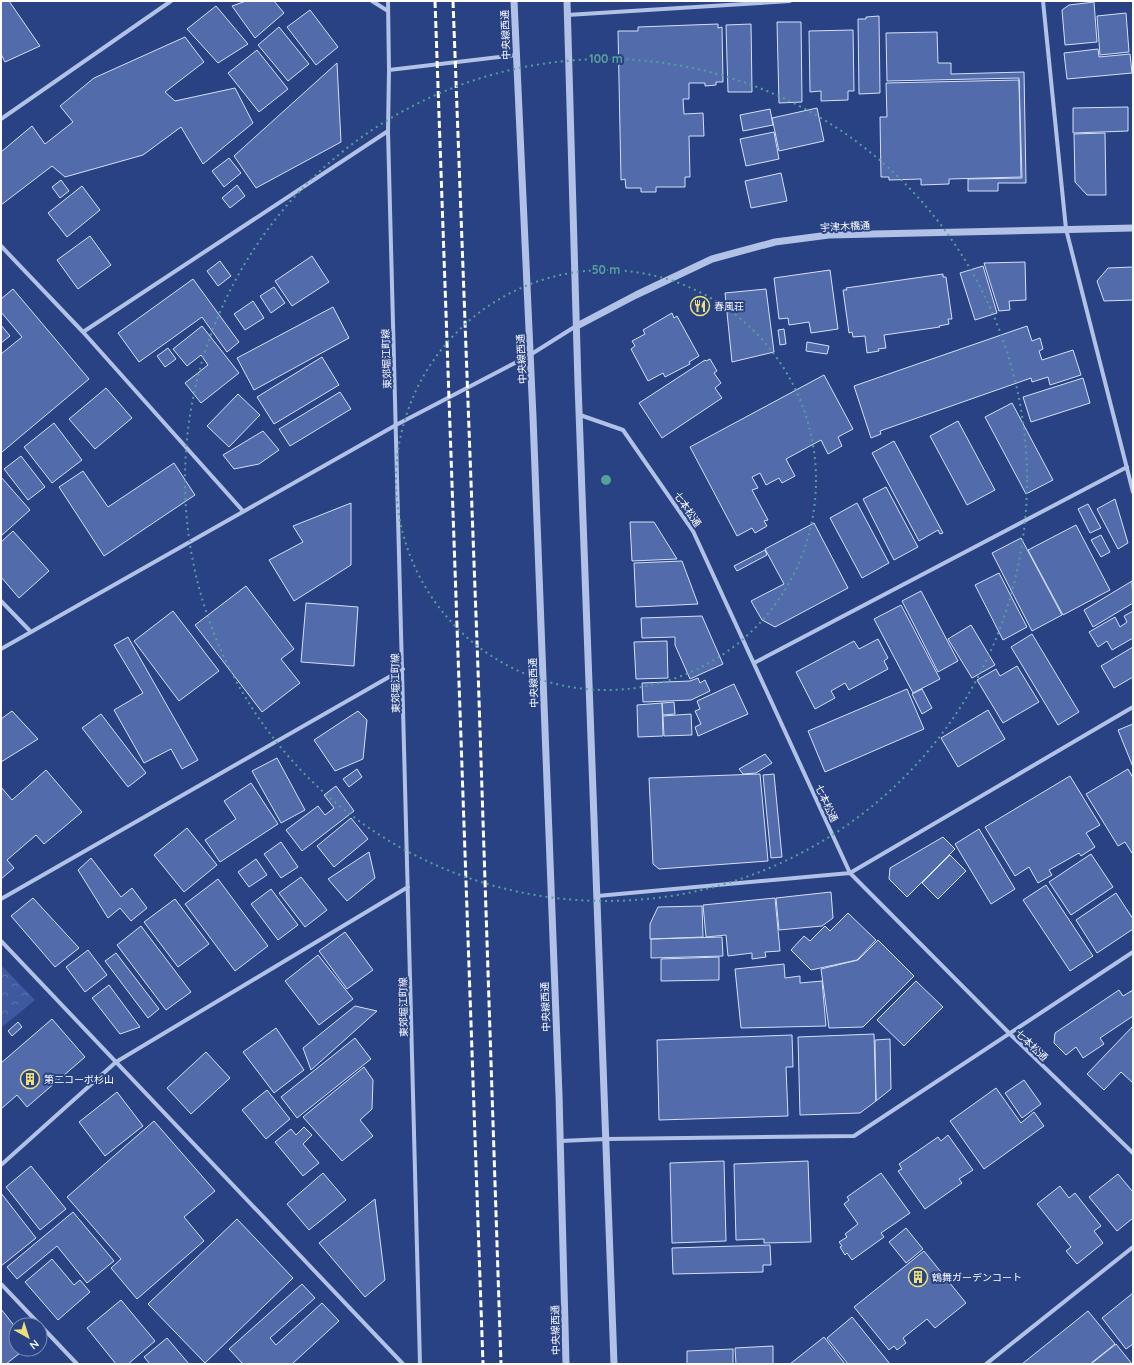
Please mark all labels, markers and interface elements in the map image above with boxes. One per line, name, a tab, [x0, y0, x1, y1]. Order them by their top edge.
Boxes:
street label: 中央線西通	[498, 10, 513, 60]
text: 100 m	[589, 51, 623, 66]
street label: 宇津木橋通	[820, 219, 870, 234]
text: 50 m	[592, 262, 620, 277]
restaurant icon: 春風荘	[689, 295, 711, 317]
place label: 春風荘	[714, 300, 744, 313]
street label: 東郊堀江町線	[379, 329, 394, 389]
street label: 中央線西通	[514, 334, 529, 384]
centre of rings	[599, 473, 613, 487]
street label: 七本松通	[671, 489, 704, 529]
street label: 東郊堀江町線	[388, 653, 403, 713]
street label: 中央線西通	[526, 658, 541, 708]
street label: 七本松通	[812, 782, 841, 824]
street label: 東郊堀江町線	[396, 977, 411, 1037]
street label: 中央線西通	[538, 982, 553, 1032]
street label: 七本松通	[1013, 1027, 1051, 1064]
building icon: 第二コーポ杉山	[19, 1068, 41, 1090]
place label: 第二コーポ杉山	[44, 1073, 114, 1086]
building icon: 鶴舞ガーデンコート	[907, 1266, 929, 1288]
place label: 鶴舞ガーデンコート	[932, 1271, 1022, 1284]
street label: 中央線西通	[549, 1305, 562, 1355]
north arrow	[8, 1317, 48, 1357]
text: N	[27, 1337, 42, 1353]

